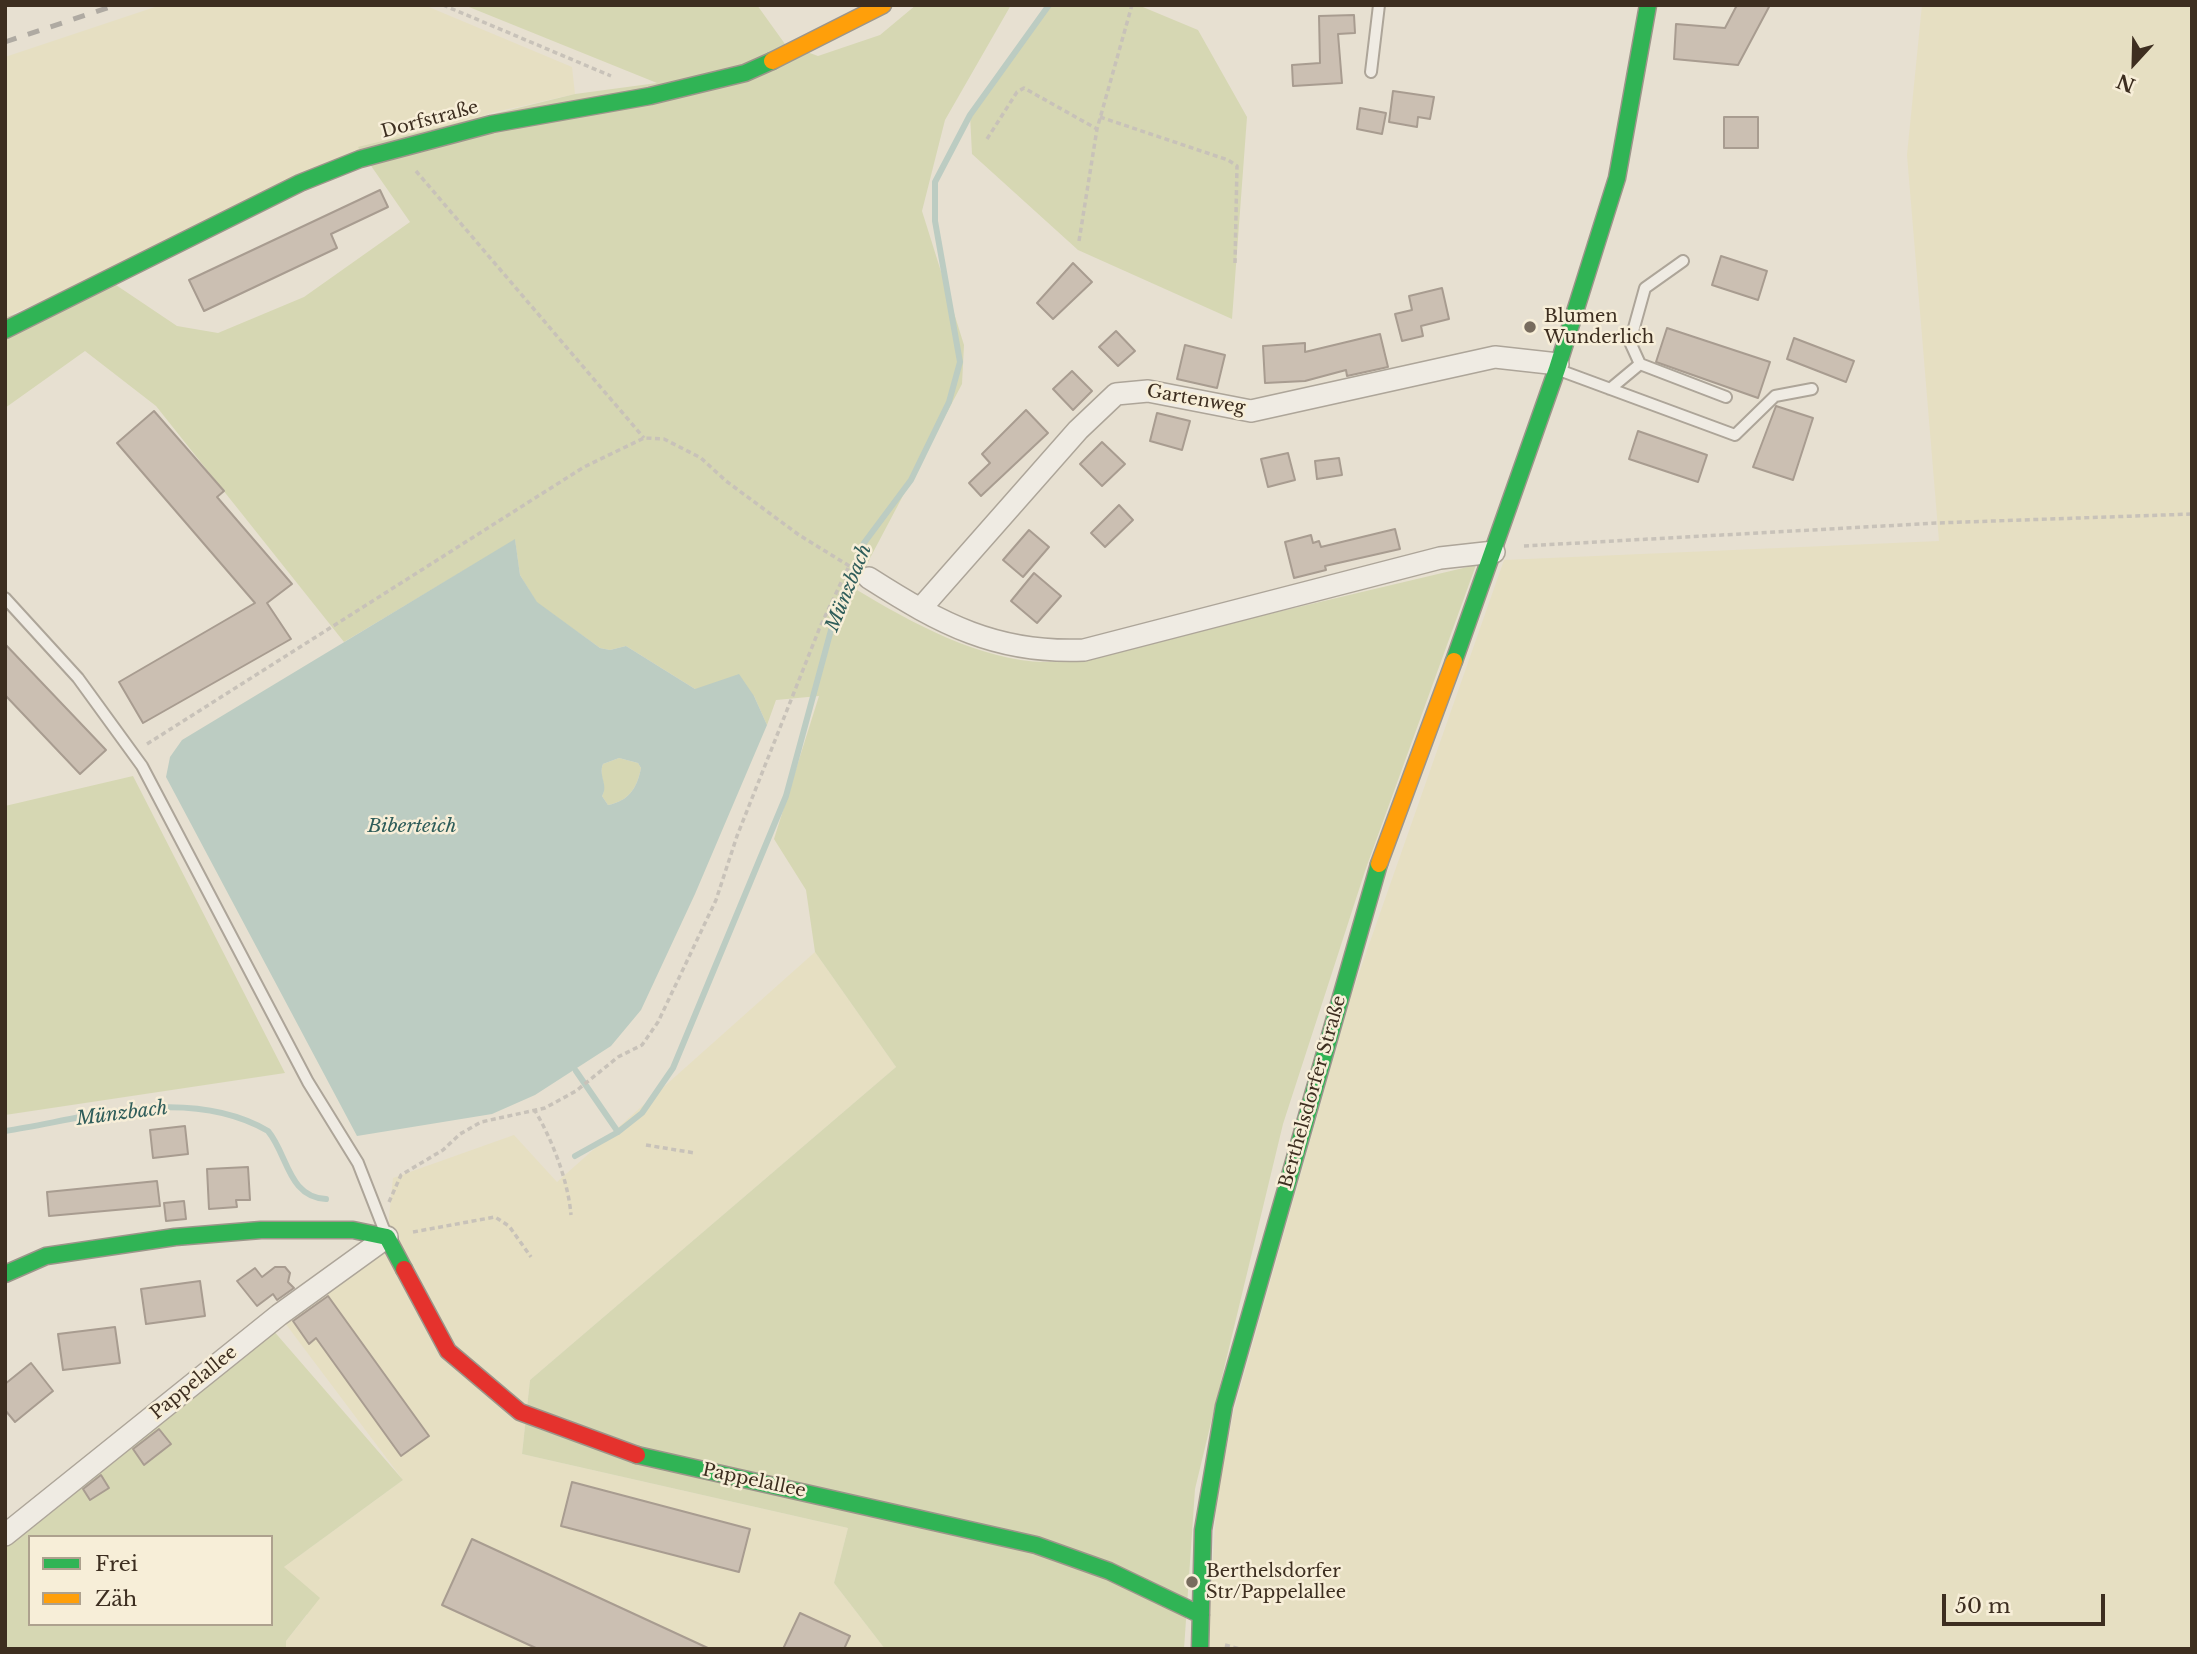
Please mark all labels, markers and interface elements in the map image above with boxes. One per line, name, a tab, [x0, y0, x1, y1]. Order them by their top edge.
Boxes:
north arrow	[2099, 28, 2169, 98]
text: N	[2113, 69, 2139, 97]
street label: Dorfstraße	[379, 97, 481, 143]
place label: Blumen Wunderlich	[1544, 306, 1654, 348]
marker: Blumen Wunderlich	[1522, 319, 1538, 335]
street label: Gartenweg	[1145, 381, 1247, 419]
water label: Münzbach	[821, 541, 877, 635]
water label: Biberteich	[368, 816, 456, 838]
street label: Berthelsdorfer Straße	[1275, 993, 1351, 1191]
water label: Münzbach	[75, 1097, 169, 1131]
street label: Pappelallee	[146, 1342, 242, 1424]
street label: Pappelallee	[700, 1460, 808, 1502]
legend	[28, 1535, 273, 1626]
text: Frei	[95, 1551, 138, 1577]
place label: Berthelsdorfer Str/Pappelallee	[1206, 1561, 1346, 1604]
marker: Berthelsdorfer Str/Pappelallee	[1184, 1574, 1200, 1590]
scale bar	[1945, 1580, 2108, 1624]
text: Zäh	[95, 1586, 137, 1612]
text: 50 m	[1955, 1593, 2010, 1619]

